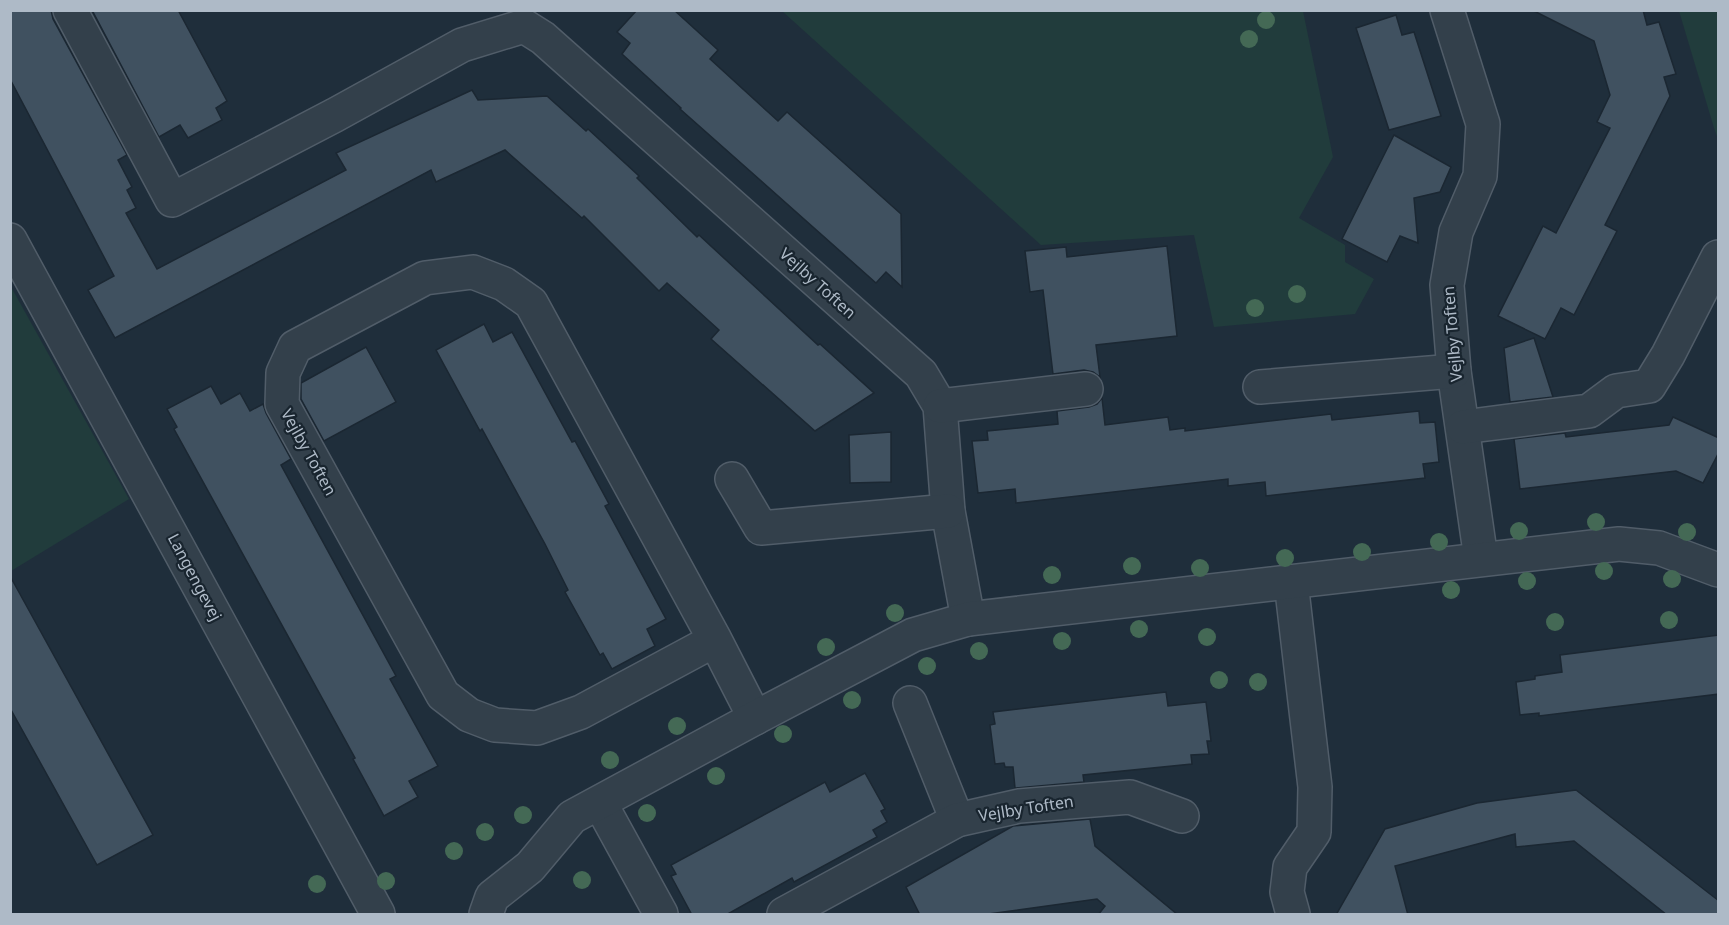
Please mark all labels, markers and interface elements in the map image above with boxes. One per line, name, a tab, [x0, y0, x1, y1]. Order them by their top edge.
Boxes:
street label: Vejlby Toften	[775, 243, 861, 323]
street label: Vejlby Toften	[1437, 285, 1467, 383]
street label: Vejlby Toften	[276, 405, 342, 499]
street label: Langengevej	[163, 530, 227, 624]
street label: Vejlby Toften	[977, 790, 1075, 826]

